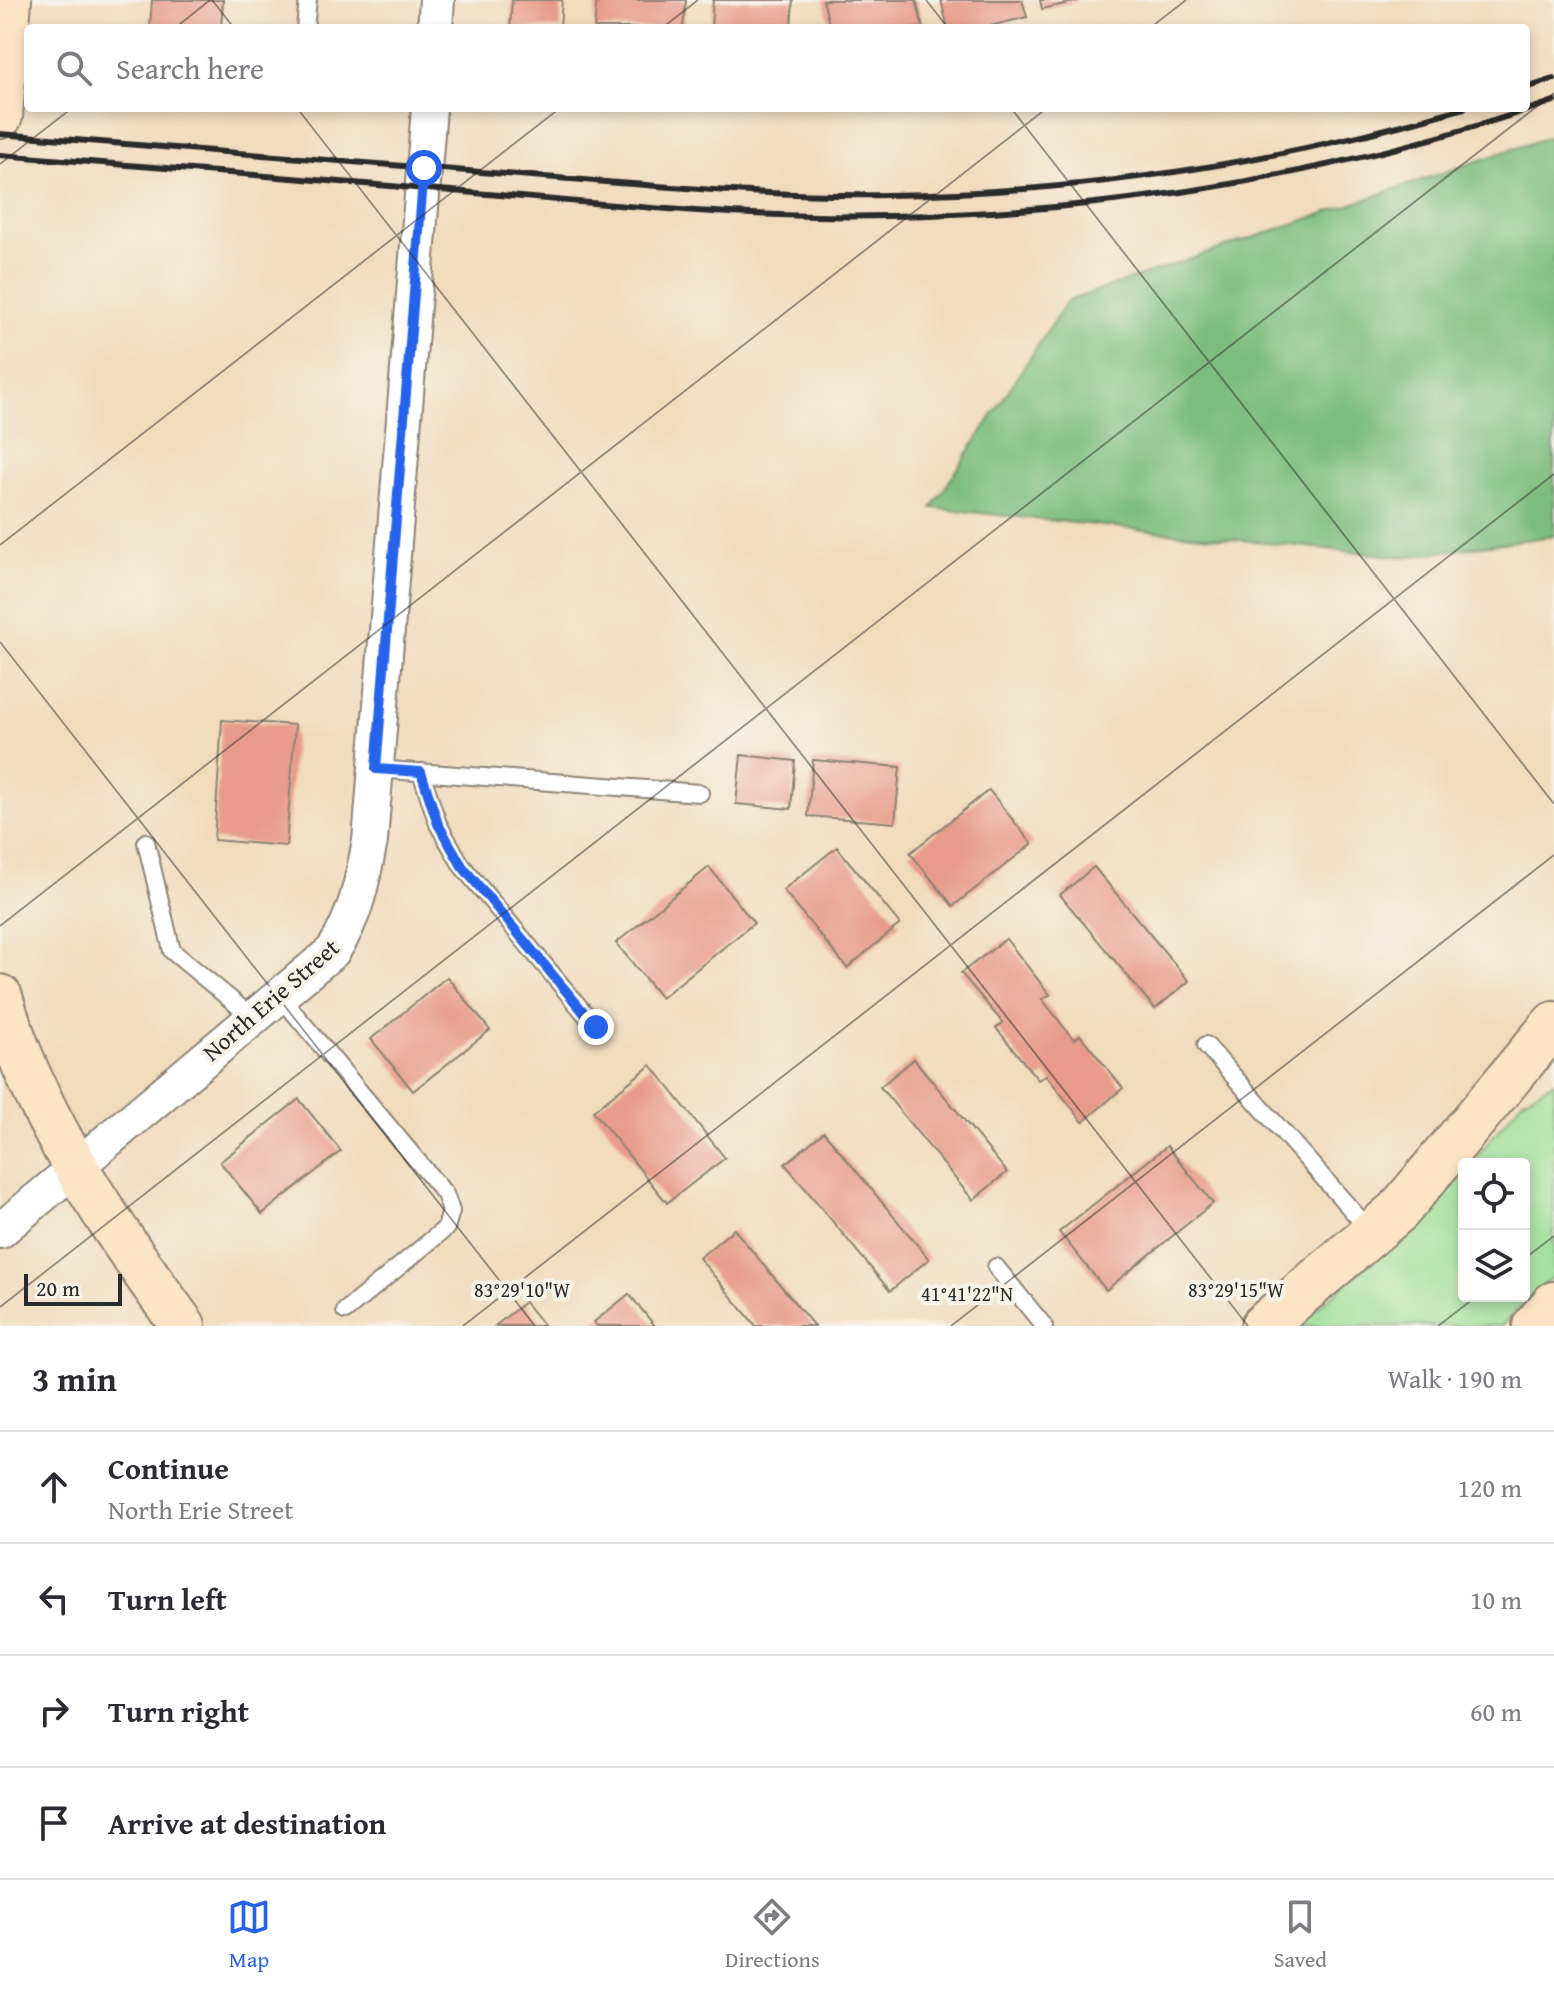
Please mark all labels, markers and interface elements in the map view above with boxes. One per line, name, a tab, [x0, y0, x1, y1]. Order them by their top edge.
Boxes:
search box	[24, 24, 1530, 112]
icon: search	[52, 46, 96, 90]
text: Search here	[116, 46, 264, 90]
route start	[406, 150, 442, 186]
street label: North Erie Street	[195, 930, 347, 1069]
route end	[578, 1009, 614, 1045]
map controls	[1458, 1158, 1530, 1302]
button: locate	[1458, 1158, 1530, 1230]
button: layers	[1458, 1230, 1530, 1302]
scale bar	[24, 1270, 122, 1306]
text: 20 m	[36, 1272, 80, 1304]
text: 83°29'10"W	[474, 1275, 570, 1304]
text: 83°29'15"W	[1188, 1275, 1284, 1304]
text: 41°41'22"N	[921, 1279, 1013, 1308]
text: 3 min	[32, 1354, 117, 1403]
text: Walk · 190 m	[1388, 1359, 1522, 1398]
text: Continue	[108, 1446, 229, 1490]
icon: ahead	[32, 1465, 76, 1509]
text: 120 m	[1457, 1468, 1522, 1507]
text: North Erie Street	[108, 1490, 293, 1529]
icon: left	[32, 1577, 76, 1621]
text: Turn left	[108, 1577, 227, 1621]
text: 10 m	[1470, 1580, 1522, 1619]
icon: right	[32, 1689, 76, 1733]
text: Turn right	[108, 1689, 249, 1733]
text: 60 m	[1470, 1692, 1522, 1731]
icon: arrive	[32, 1801, 76, 1845]
text: Arrive at destination	[108, 1801, 386, 1845]
tab: Map	[227, 1895, 271, 1975]
tab: Directions	[725, 1895, 820, 1975]
tab: Saved	[1274, 1895, 1327, 1975]

